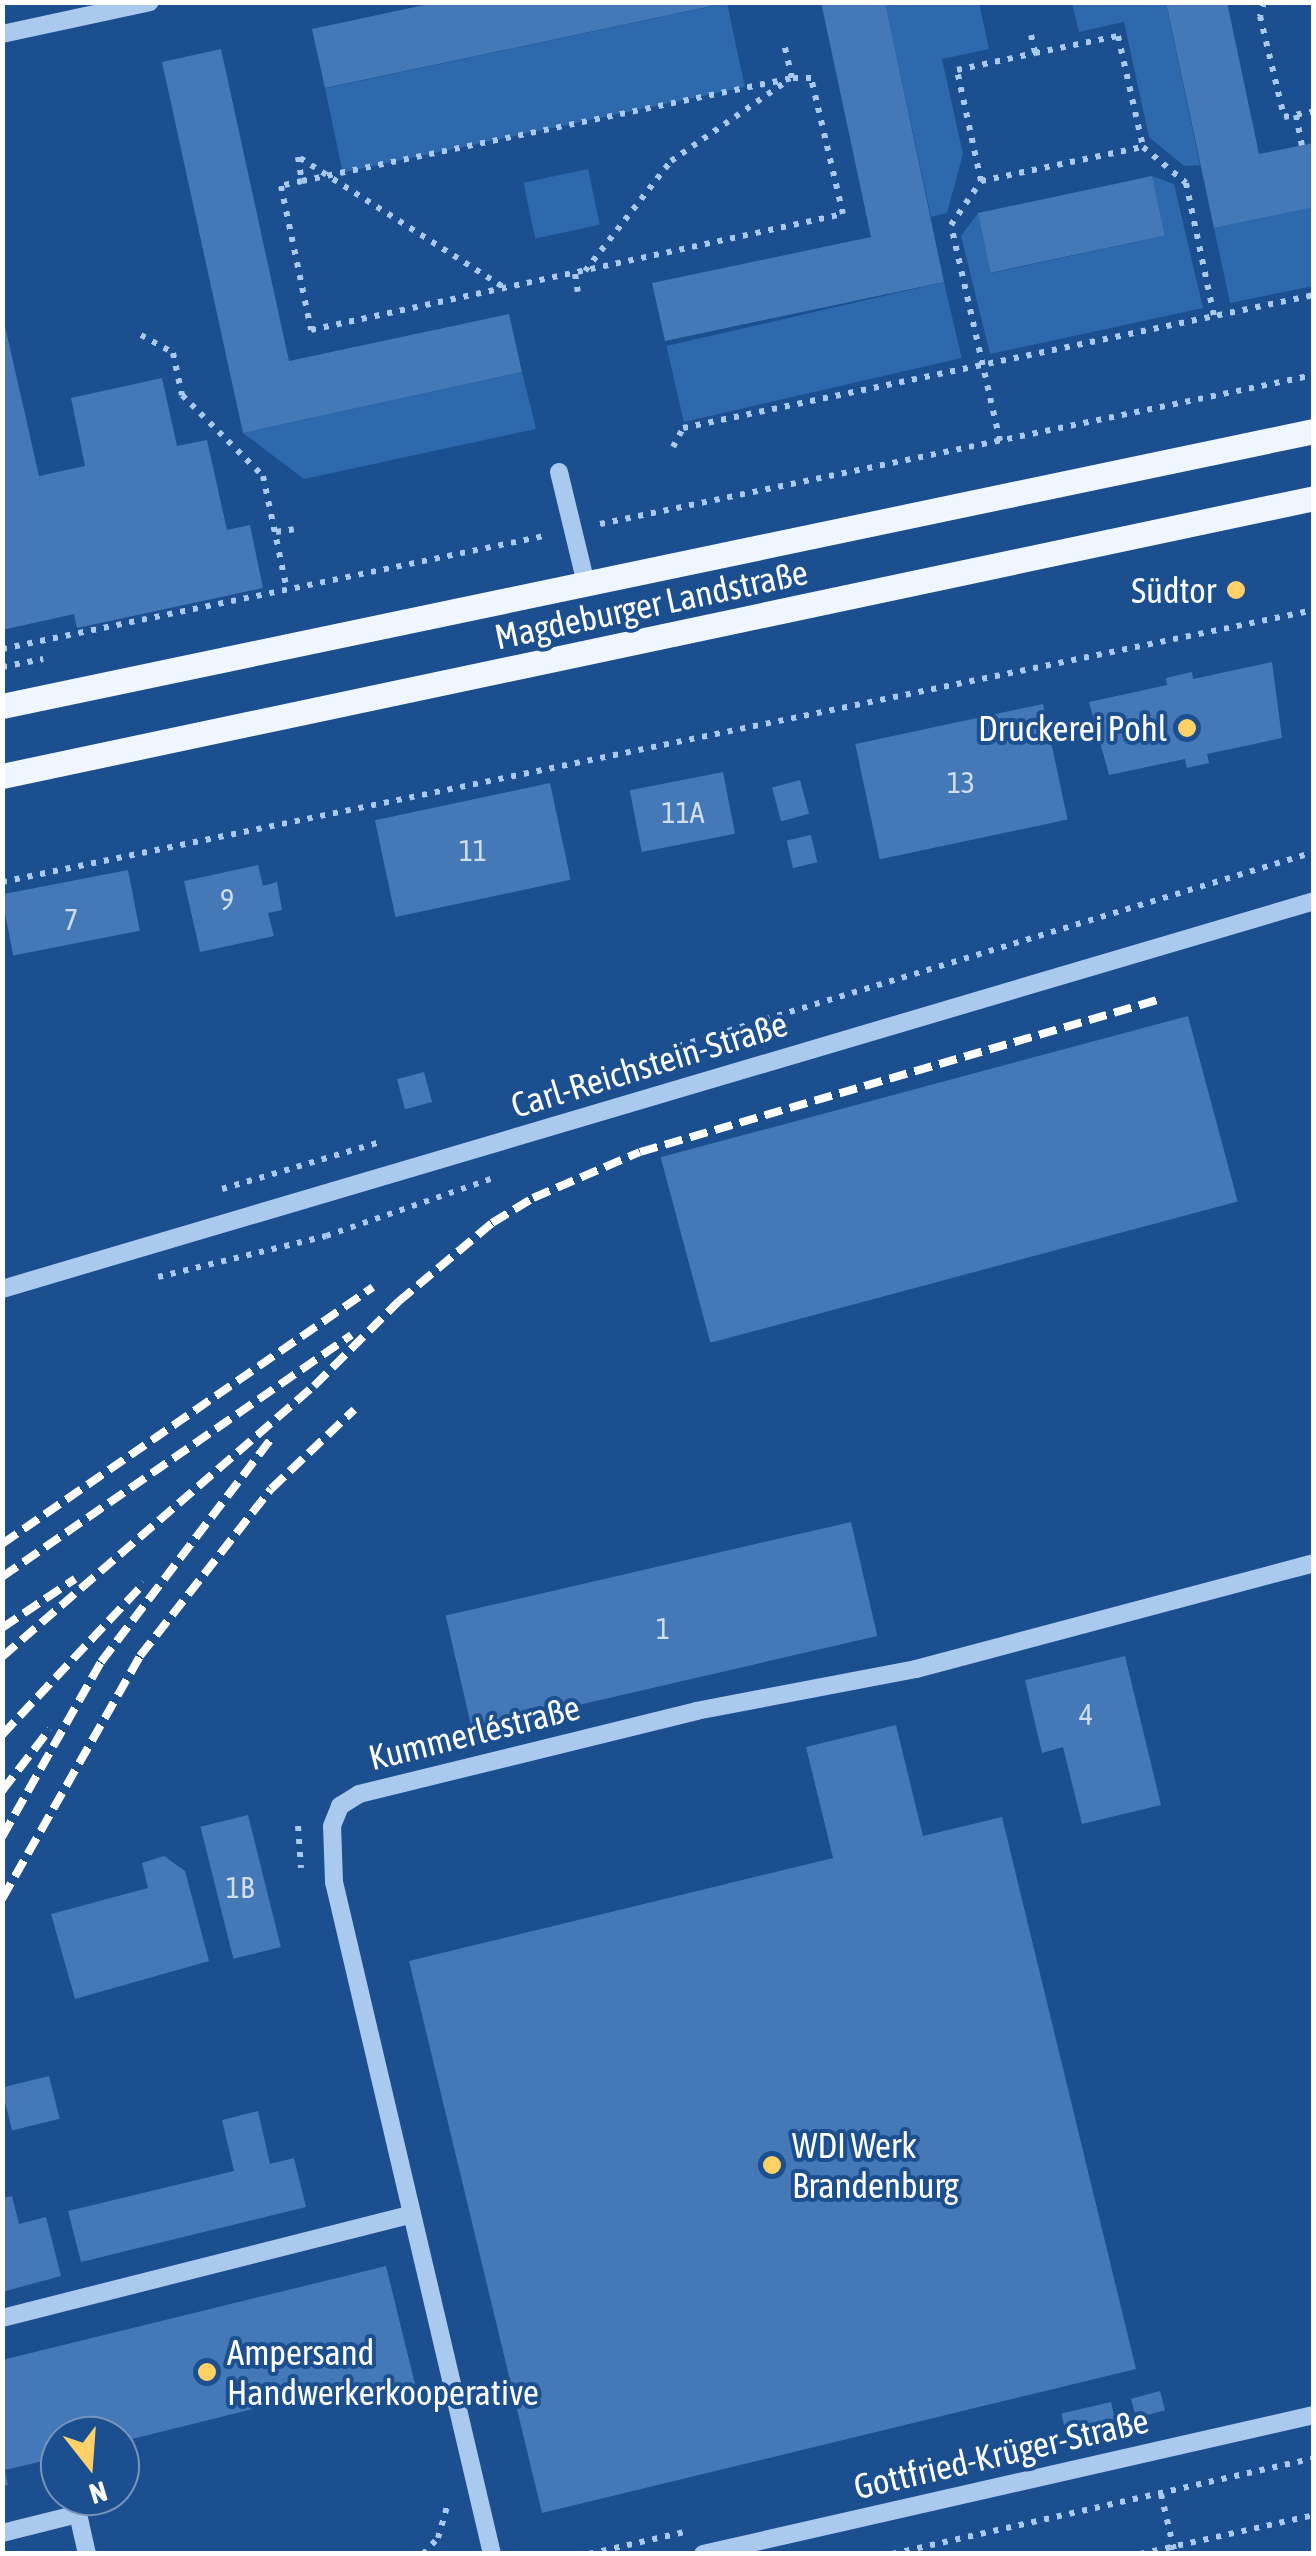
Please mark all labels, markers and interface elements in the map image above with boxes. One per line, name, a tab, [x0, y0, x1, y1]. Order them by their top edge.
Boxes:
street label: Magdeburger Landstraße	[491, 550, 811, 658]
place label: Südtor	[1131, 569, 1216, 611]
marker: Südtor	[1225, 579, 1247, 601]
place label: Druckerei Pohl	[978, 707, 1167, 749]
marker: Druckerei Pohl	[1176, 717, 1198, 739]
house number: 13	[947, 764, 975, 800]
house number: 11A	[662, 794, 704, 830]
house number: 11	[459, 832, 487, 868]
house number: 9	[220, 881, 234, 917]
house number: 7	[64, 901, 78, 937]
street label: Carl-Reichstein-Straße	[506, 1002, 792, 1126]
house number: 1	[656, 1610, 670, 1646]
street label: Kummerléstraße	[364, 1686, 584, 1778]
house number: 4	[1079, 1696, 1093, 1732]
house number: 1B	[226, 1869, 254, 1905]
place label: WDI Werk Brandenburg	[792, 2124, 959, 2206]
marker: WDI Werk Brandenburg	[761, 2154, 783, 2176]
place label: Ampersand Handwerkerkooperative	[227, 2331, 539, 2413]
marker: Ampersand Handwerkerkooperative	[196, 2361, 218, 2383]
street label: Gottfried-Krüger-Straße	[850, 2399, 1152, 2507]
north arrow	[40, 2416, 140, 2516]
text: N	[86, 2475, 111, 2510]

